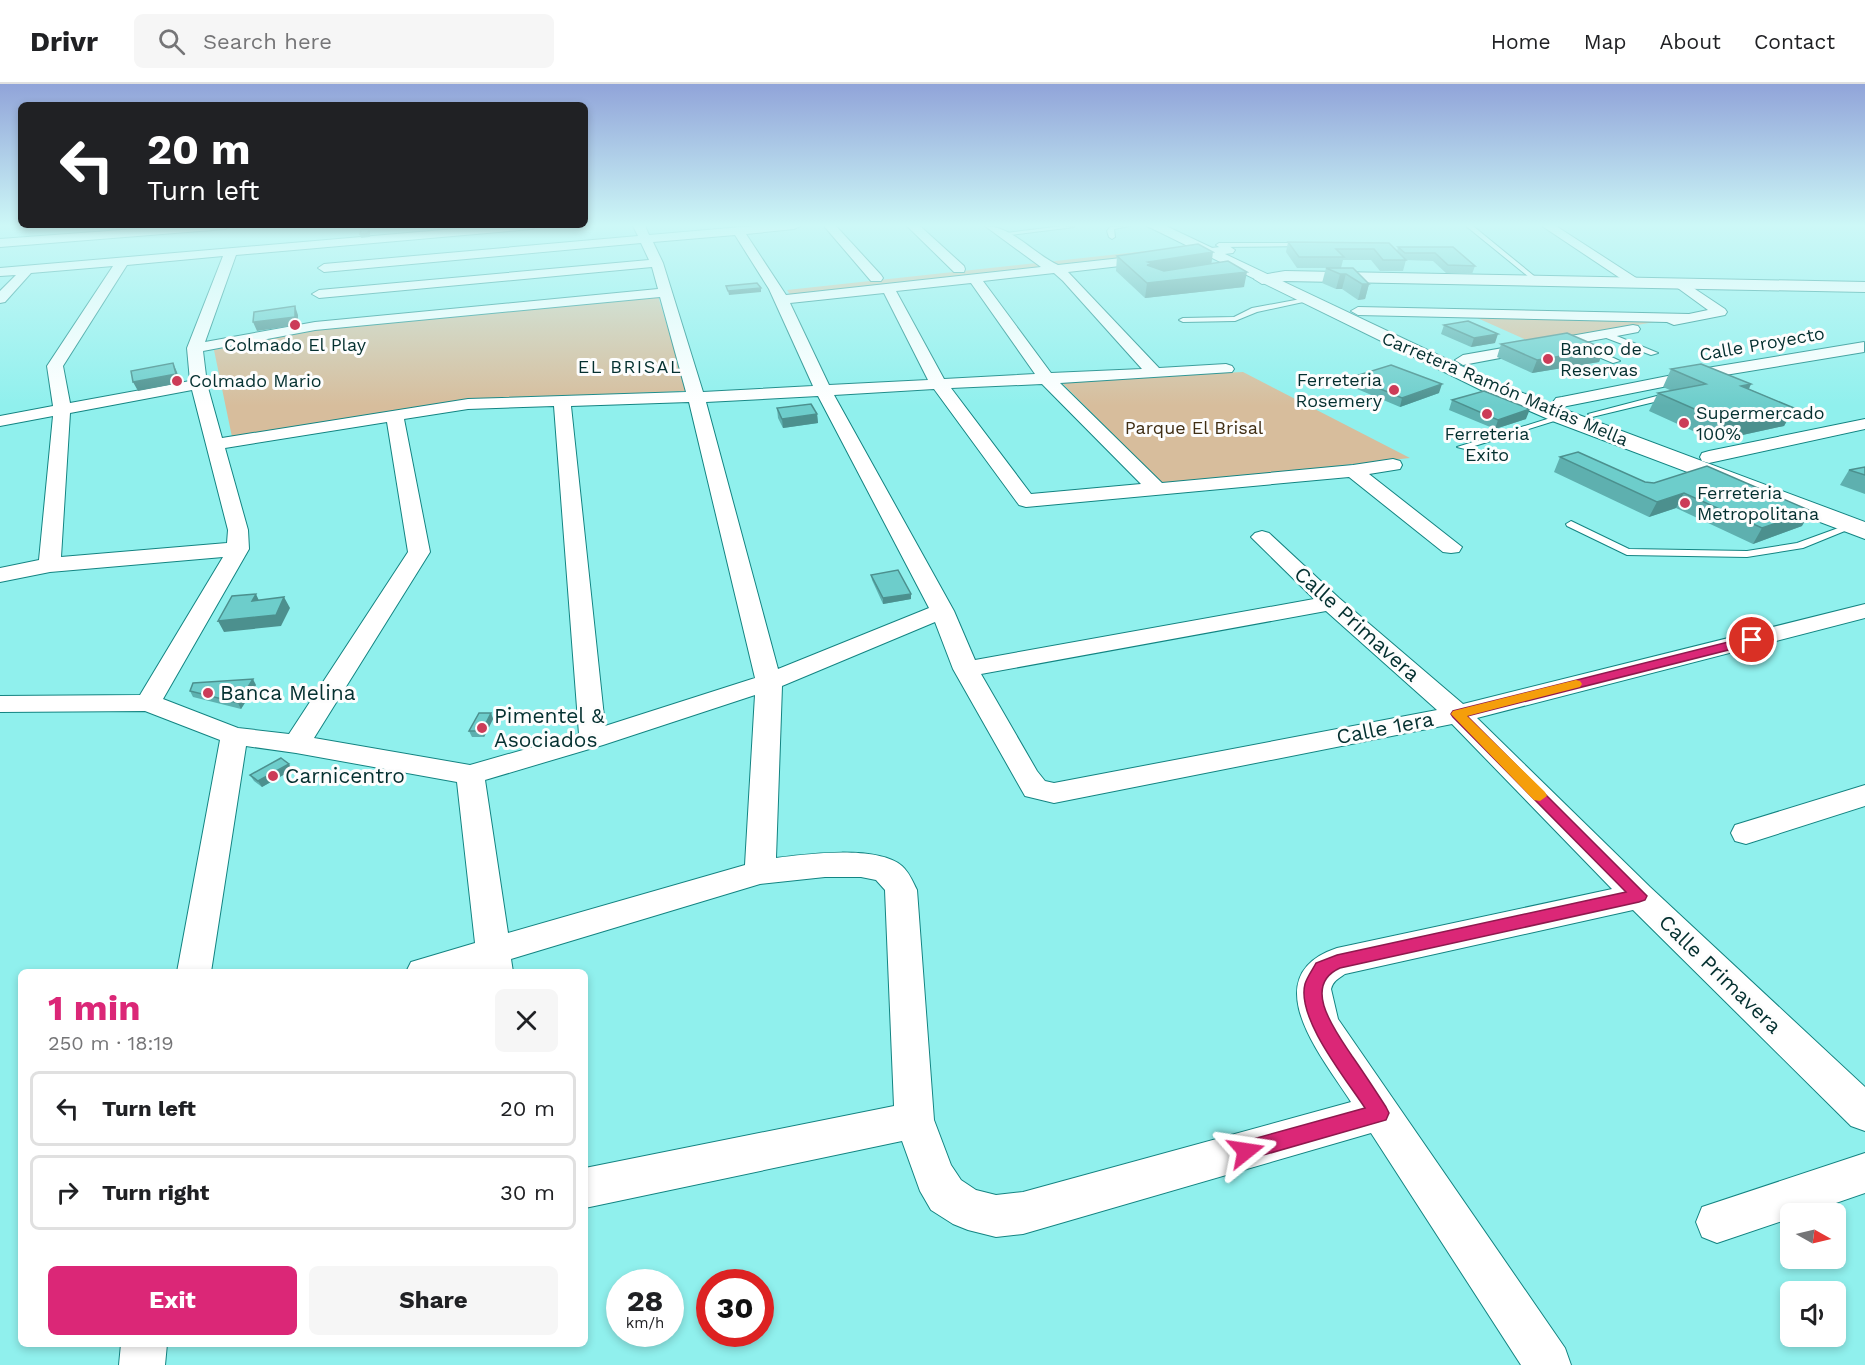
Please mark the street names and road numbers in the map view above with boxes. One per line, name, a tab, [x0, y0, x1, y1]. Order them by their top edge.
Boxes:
street label: Calle Proyecto	[1698, 322, 1826, 365]
street label: Carretera Ramón Matías Mella	[1379, 327, 1631, 450]
street label: Calle Primavera	[1289, 561, 1425, 687]
street label: Calle 1era	[1334, 706, 1436, 749]
street label: Calle Primavera	[1654, 909, 1787, 1038]

